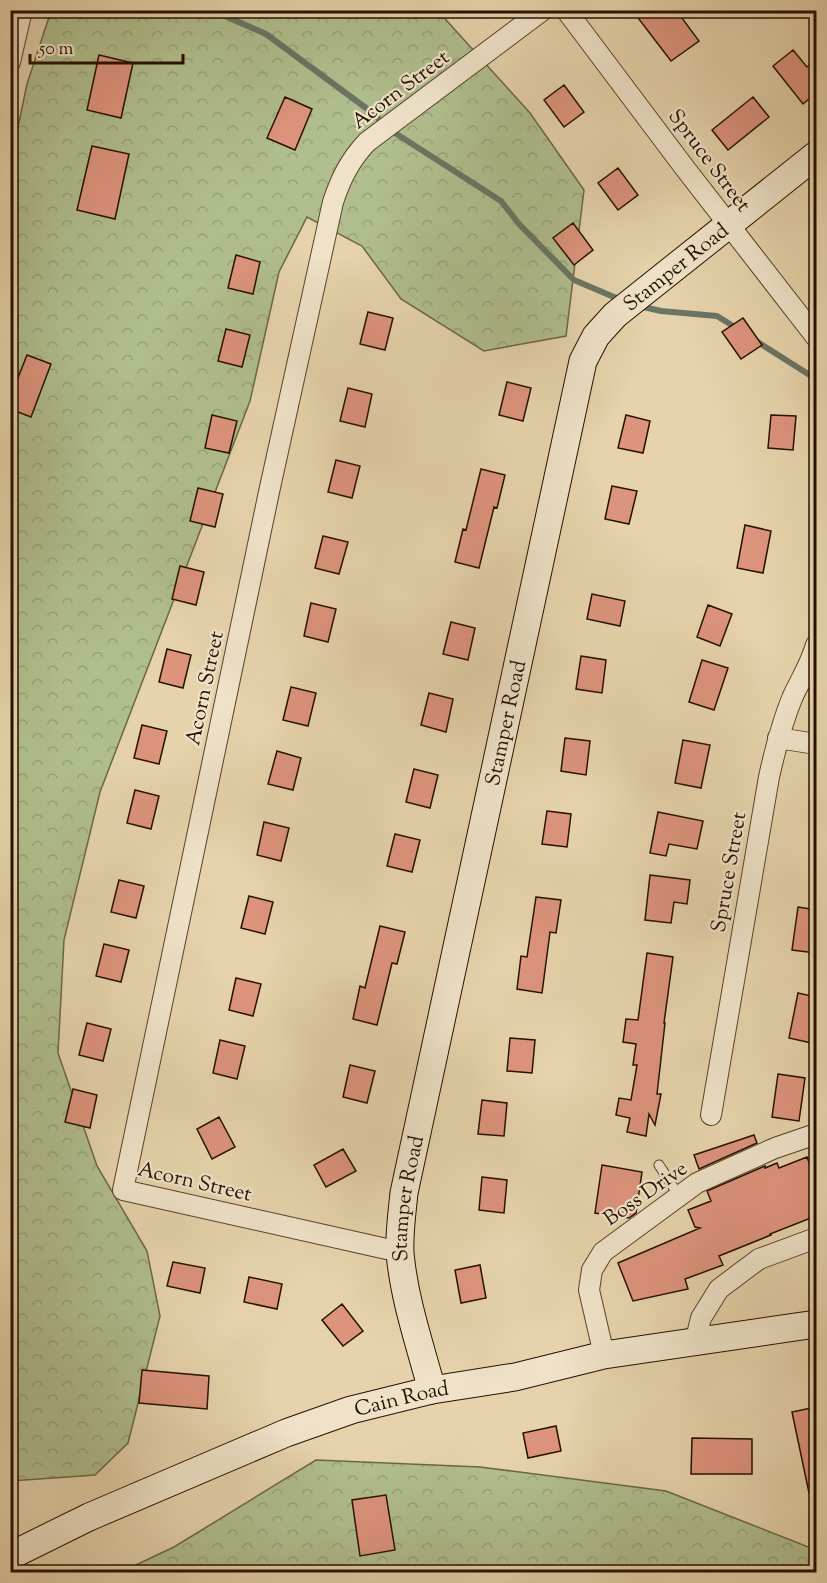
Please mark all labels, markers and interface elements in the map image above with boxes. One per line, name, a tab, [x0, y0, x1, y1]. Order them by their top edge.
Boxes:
scale bar	[30, 27, 183, 65]
text: 50 m	[38, 37, 74, 63]
street label: Acorn Street	[346, 44, 457, 137]
street label: Spruce Street	[660, 103, 757, 219]
street label: Stamper Road	[618, 217, 736, 320]
street label: Acorn Street	[179, 629, 233, 748]
street label: Stamper Road	[479, 658, 535, 789]
street label: Spruce Street	[705, 810, 755, 935]
street label: Stamper Road	[387, 1133, 433, 1263]
street label: Acorn Street	[135, 1155, 254, 1211]
street label: Boss Drive	[598, 1155, 694, 1235]
street label: Cain Road	[351, 1375, 451, 1426]

